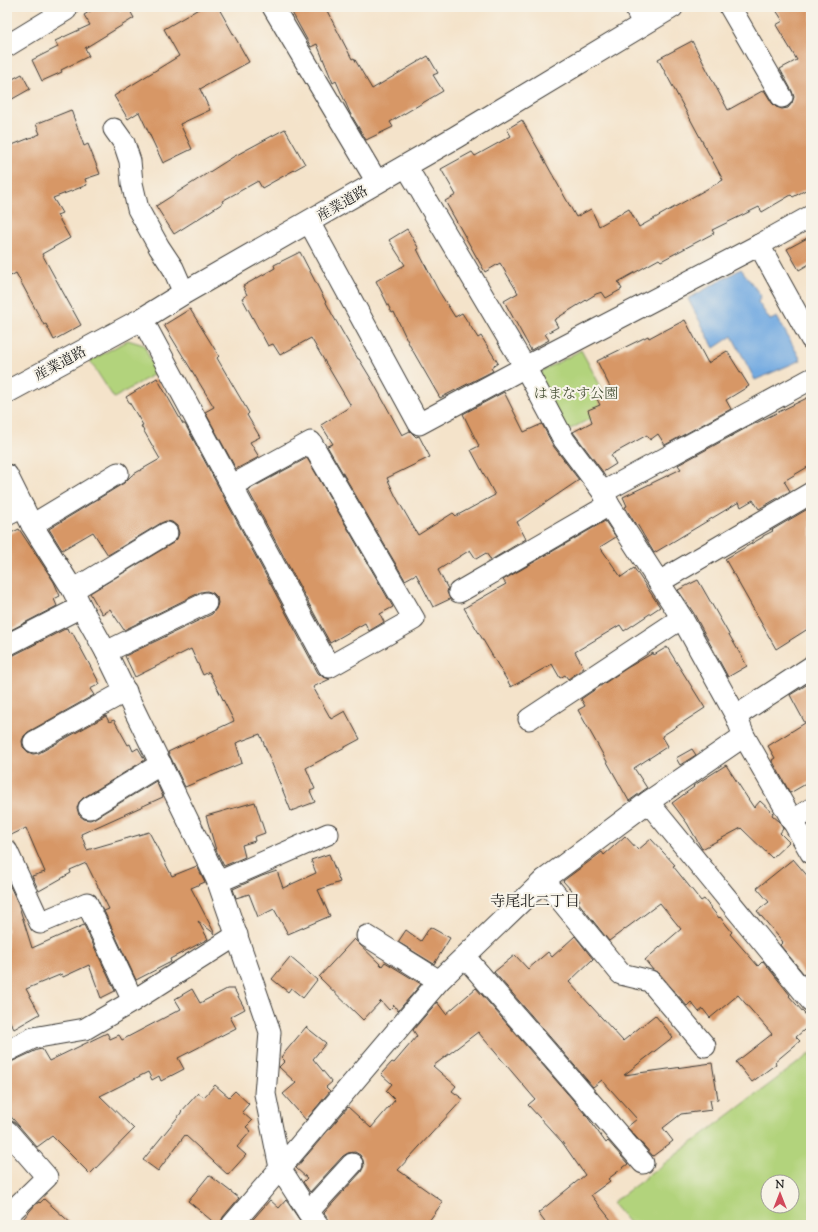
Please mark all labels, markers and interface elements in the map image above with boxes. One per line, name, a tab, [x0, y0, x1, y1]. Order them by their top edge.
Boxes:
street label: 産業道路	[314, 182, 372, 227]
street label: 産業道路	[32, 343, 90, 387]
park label: はまなす公園	[534, 385, 618, 405]
district label: 寺尾北二丁目	[490, 892, 580, 913]
north arrow	[760, 1174, 800, 1214]
text: N	[775, 1177, 785, 1193]

